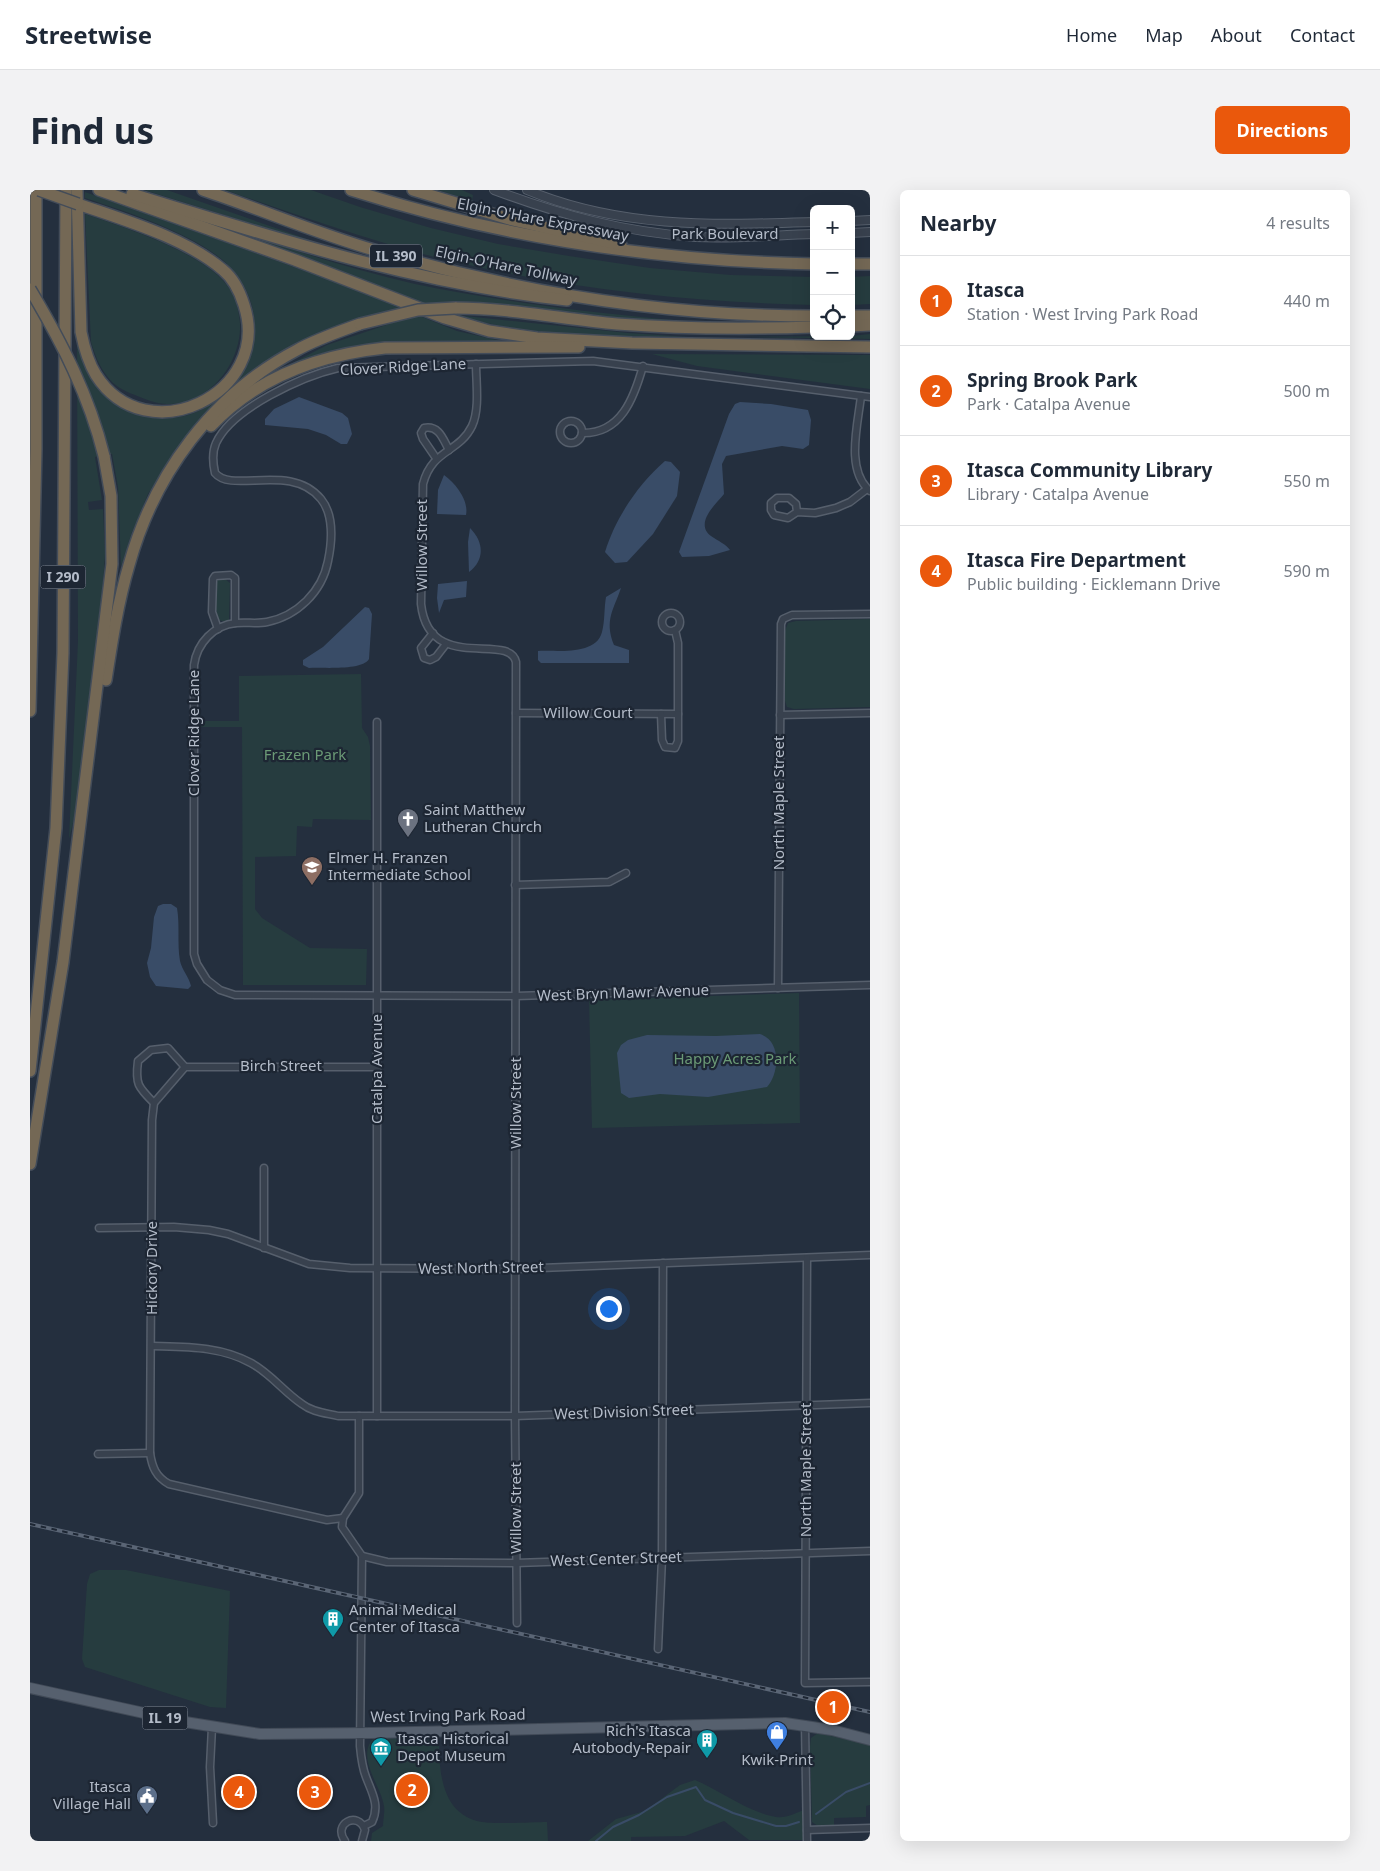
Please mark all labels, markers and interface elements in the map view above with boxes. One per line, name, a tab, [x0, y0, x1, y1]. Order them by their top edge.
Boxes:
text: Streetwise	[25, 18, 152, 51]
text: Home	[1066, 23, 1117, 47]
text: Map	[1145, 23, 1183, 47]
text: About	[1211, 23, 1262, 47]
text: Contact	[1290, 23, 1355, 47]
button: Directions	[1215, 106, 1350, 154]
text: Find us	[30, 107, 154, 154]
street label: Elgin-O'Hare Expressway	[456, 193, 631, 246]
map controls	[810, 205, 855, 340]
button: +	[810, 205, 855, 250]
text: Nearby	[920, 209, 996, 237]
text: 4 results	[1266, 212, 1330, 234]
street label: Park Boulevard	[672, 223, 778, 243]
street label: Elgin-O'Hare Tollway	[434, 240, 579, 290]
road number: IL 390	[370, 244, 422, 268]
button: −	[810, 250, 855, 295]
text: Itasca	[967, 277, 1025, 303]
text: 1	[931, 290, 941, 312]
text: 440 m	[1283, 290, 1330, 312]
button: locate	[810, 295, 855, 340]
text: Station · West Irving Park Road	[967, 303, 1198, 325]
street label: Clover Ridge Lane	[339, 353, 467, 379]
text: Spring Brook Park	[967, 367, 1138, 393]
text: 2	[931, 380, 941, 402]
text: 500 m	[1283, 380, 1330, 402]
text: Park · Catalpa Avenue	[967, 393, 1131, 415]
text: Itasca Community Library	[967, 457, 1212, 483]
text: 3	[931, 470, 941, 492]
text: 550 m	[1283, 470, 1330, 492]
text: Library · Catalpa Avenue	[967, 483, 1149, 505]
street label: Willow Street	[411, 498, 431, 591]
text: Itasca Fire Department	[967, 547, 1186, 573]
text: 4	[931, 560, 941, 582]
text: 590 m	[1283, 560, 1330, 582]
road number: I 290	[40, 566, 86, 588]
text: Public building · Eicklemann Drive	[967, 573, 1221, 595]
street label: Clover Ridge Lane	[183, 670, 203, 796]
street label: Willow Court	[543, 702, 633, 722]
street label: North Maple Street	[768, 735, 788, 870]
park label: Frazen Park	[264, 744, 346, 764]
place label: Saint Matthew Lutheran Church	[424, 799, 542, 836]
church icon: Saint Matthew Lutheran Church	[396, 807, 420, 838]
place label: Elmer H. Franzen Intermediate School	[328, 847, 471, 884]
school or university icon: Elmer H. Franzen Intermediate School	[300, 855, 324, 886]
street label: West Bryn Mawr Avenue	[537, 979, 709, 1005]
street label: Catalpa Avenue	[366, 1014, 386, 1124]
park label: Happy Acres Park	[673, 1048, 797, 1068]
street label: Birch Street	[240, 1055, 322, 1075]
street label: Willow Street	[505, 1056, 525, 1149]
street label: Hickory Drive	[141, 1221, 161, 1315]
street label: West North Street	[418, 1256, 545, 1278]
your location	[596, 1296, 622, 1322]
street label: West Division Street	[554, 1399, 695, 1423]
street label: North Maple Street	[795, 1402, 815, 1537]
street label: Willow Street	[505, 1461, 525, 1554]
street label: West Center Street	[550, 1546, 683, 1570]
place label: Animal Medical Center of Itasca	[349, 1599, 460, 1636]
building icon: Animal Medical Center of Itasca	[321, 1607, 345, 1638]
pin: 1	[817, 1688, 849, 1726]
street label: West Irving Park Road	[370, 1704, 526, 1726]
road number: IL 19	[142, 1706, 188, 1730]
place label: Rich's Itasca Autobody-Repair	[572, 1720, 691, 1757]
shop icon: Kwik-Print	[765, 1720, 789, 1751]
place label: Itasca Historical Depot Museum	[397, 1728, 509, 1765]
building icon: Rich's Itasca Autobody-Repair	[695, 1728, 719, 1759]
museum icon: Itasca Historical Depot Museum	[369, 1736, 393, 1767]
place label: Kwik-Print	[741, 1749, 813, 1769]
pin: 2	[396, 1771, 428, 1809]
pin: 4	[223, 1773, 255, 1811]
pin: 3	[299, 1773, 331, 1811]
place label: Itasca Village Hall	[53, 1776, 131, 1813]
public building icon: Itasca Village Hall	[135, 1784, 159, 1815]

